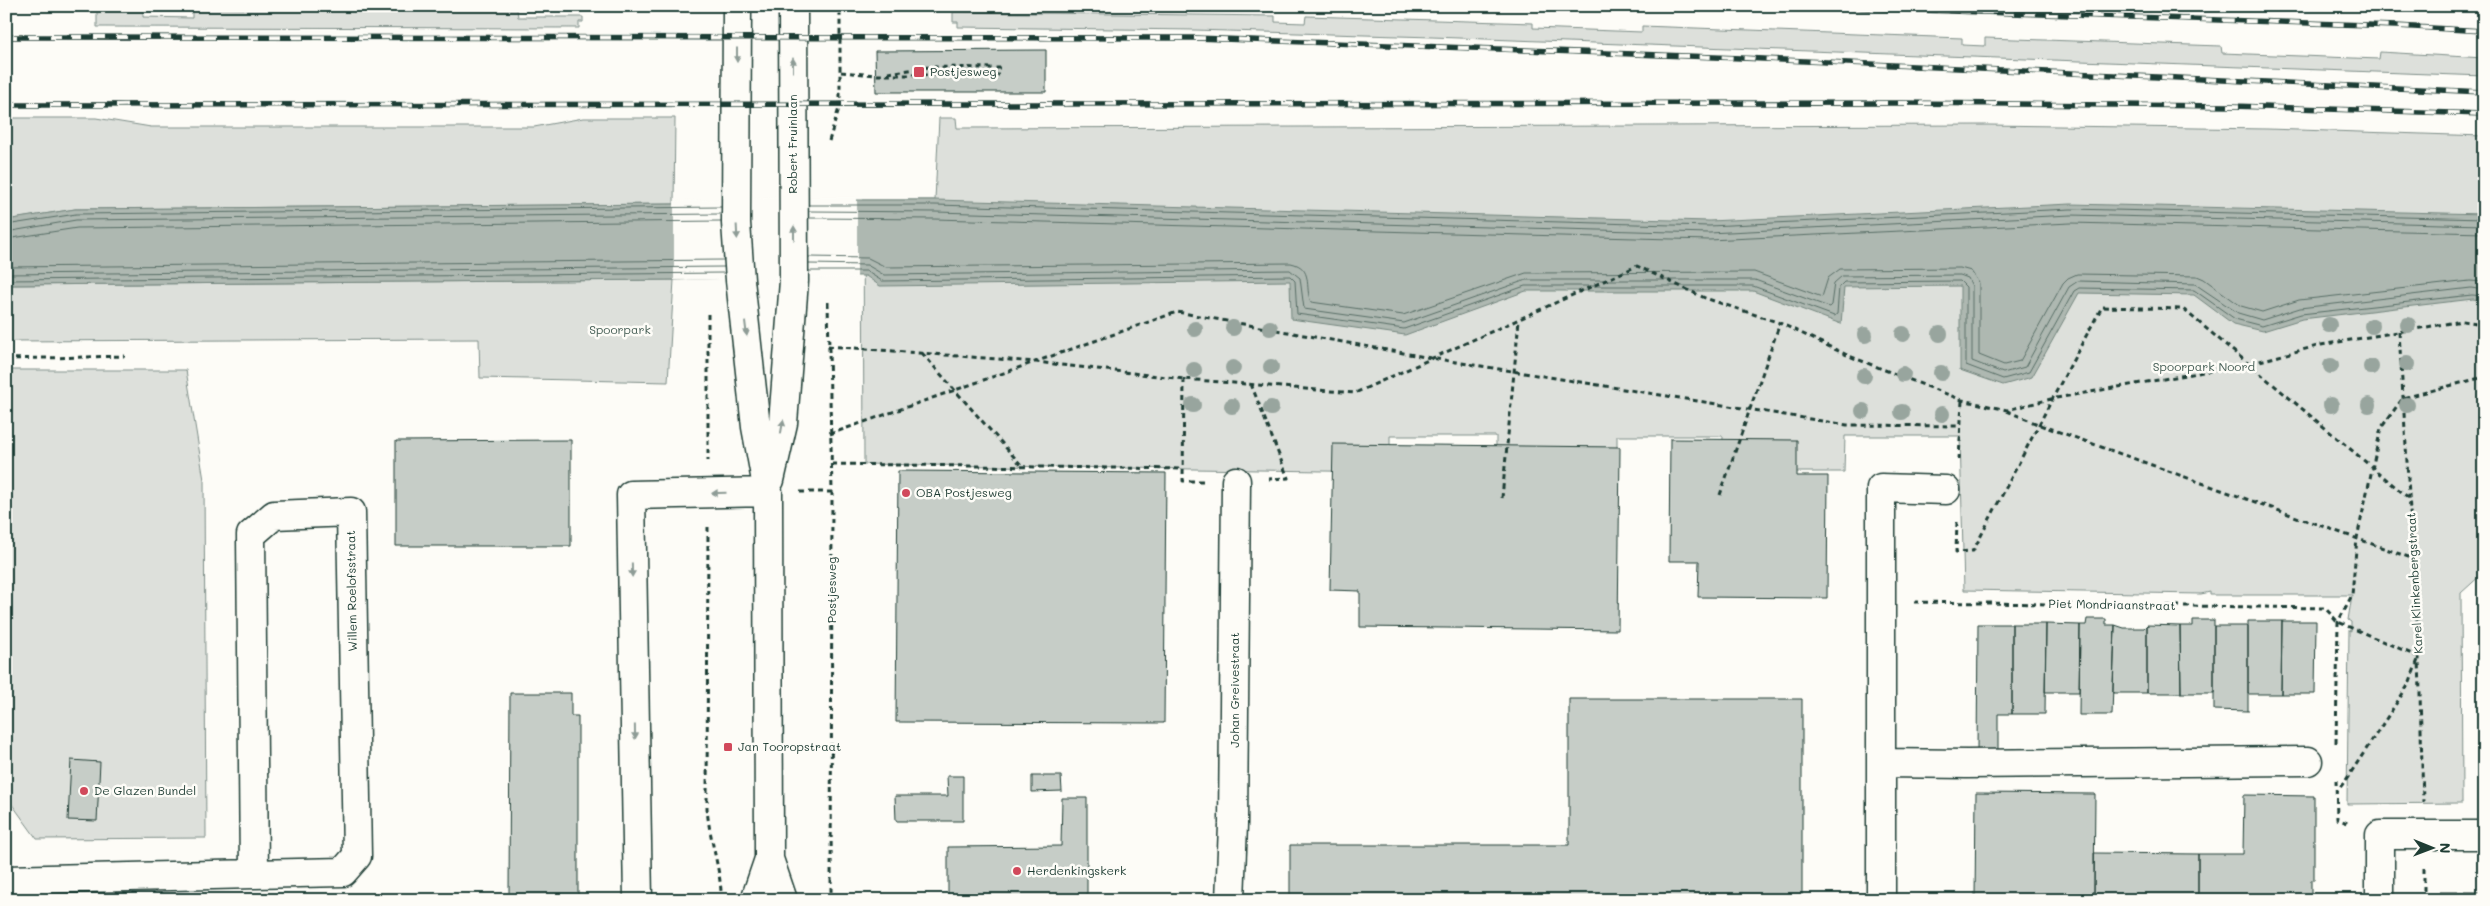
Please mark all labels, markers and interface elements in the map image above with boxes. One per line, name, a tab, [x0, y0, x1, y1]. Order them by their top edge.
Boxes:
one-way arrow	[733, 47, 741, 63]
one-way arrow	[789, 57, 797, 73]
place label: Postjesweg	[930, 63, 997, 79]
marker: Postjesweg	[912, 65, 926, 79]
street label: Robert Fruinlaan	[784, 94, 800, 194]
one-way arrow	[733, 224, 741, 240]
one-way arrow	[790, 224, 798, 240]
park label: Spoorpark	[589, 321, 651, 337]
one-way arrow	[742, 321, 750, 337]
park label: Spoorpark Noord	[2153, 358, 2256, 374]
one-way arrow	[778, 418, 786, 434]
place label: OBA Postjesweg	[916, 484, 1012, 500]
marker: OBA Postjesweg	[900, 487, 912, 499]
one-way arrow	[711, 489, 727, 497]
street label: Karel Klinkenbergstraat	[2402, 512, 2426, 654]
street label: Willem Roelofsstraat	[342, 530, 360, 652]
street label: Postjesweg	[823, 557, 839, 623]
one-way arrow	[629, 562, 637, 578]
street label: Piet Mondriaanstraat	[2048, 595, 2176, 613]
street label: Johan Greivestraat	[1226, 632, 1242, 748]
one-way arrow	[631, 724, 639, 740]
place label: Jan Tooropstraat	[738, 738, 841, 754]
marker: Jan Tooropstraat	[722, 741, 734, 753]
place label: De Glazen Bundel	[94, 782, 196, 798]
marker: De Glazen Bundel	[78, 785, 90, 797]
north arrow	[2408, 824, 2458, 874]
text: N	[2436, 843, 2455, 854]
place label: Herdenkingskerk	[1027, 862, 1126, 878]
marker: Herdenkingskerk	[1011, 865, 1023, 877]

